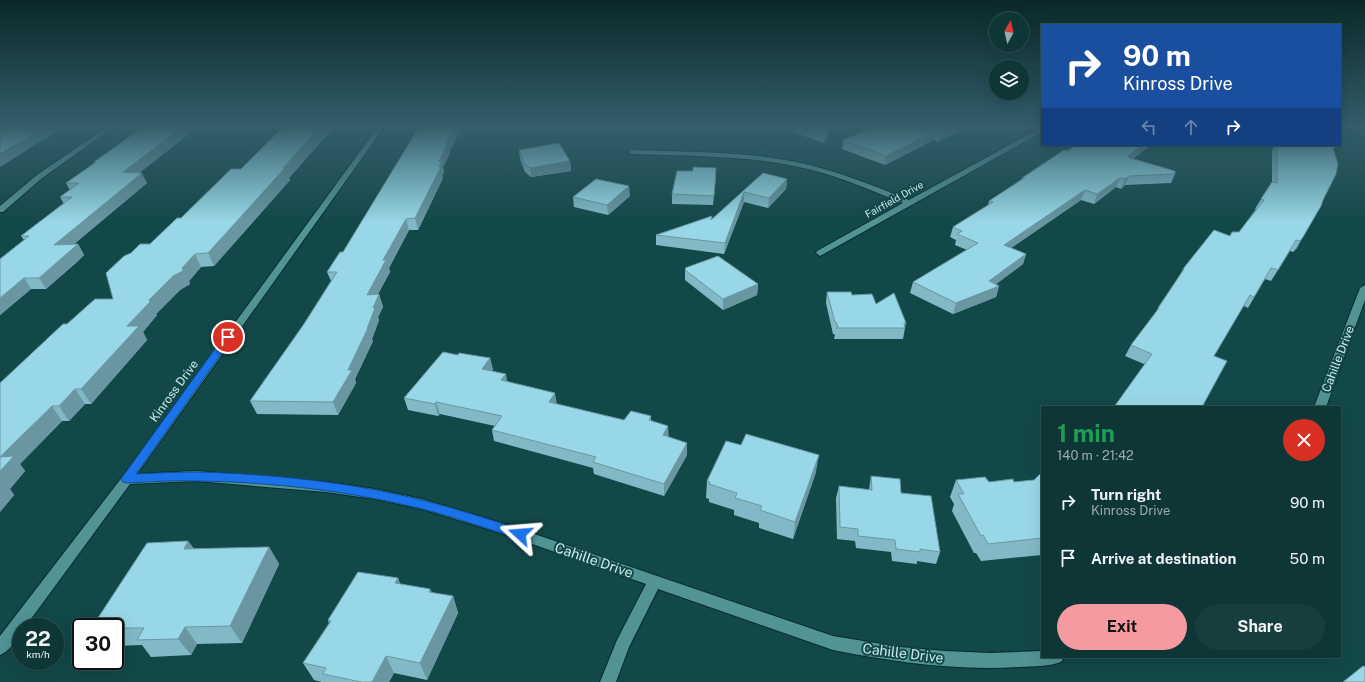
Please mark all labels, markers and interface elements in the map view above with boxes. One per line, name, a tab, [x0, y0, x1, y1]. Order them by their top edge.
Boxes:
north arrow	[989, 12, 1029, 52]
map controls	[989, 12, 1029, 100]
text: 90 m	[1123, 39, 1191, 72]
icon: right	[1057, 40, 1109, 92]
button: layers	[989, 60, 1029, 100]
text: Kinross Drive	[1123, 73, 1233, 94]
icon: left	[1138, 116, 1160, 138]
icon: ahead	[1180, 116, 1202, 138]
icon: right	[1222, 116, 1244, 138]
street label: Fairfield Drive	[863, 178, 926, 220]
pin	[211, 320, 245, 354]
street label: Cahille Drive	[1319, 324, 1357, 394]
icon: arrive	[217, 326, 239, 348]
street label: Kinross Drive	[147, 357, 201, 425]
text: 1 min	[1057, 419, 1115, 447]
button: close	[1283, 419, 1325, 461]
text: 140 m · 21:42	[1057, 448, 1134, 463]
text: Turn right	[1091, 486, 1161, 503]
icon: right	[1057, 491, 1079, 513]
text: 90 m	[1290, 494, 1325, 511]
text: Kinross Drive	[1091, 503, 1170, 518]
position arrow	[499, 513, 541, 555]
street label: Cahille Drive	[553, 539, 635, 581]
icon: arrive	[1057, 547, 1079, 569]
text: Arrive at destination	[1091, 550, 1236, 567]
text: 50 m	[1290, 550, 1325, 567]
button: Exit	[1057, 604, 1187, 650]
button: Share	[1195, 604, 1325, 650]
speed limit sign: 30	[72, 618, 124, 670]
text: 22	[25, 627, 51, 651]
street label: Cahille Drive	[862, 640, 945, 666]
text: km/h	[26, 648, 50, 660]

